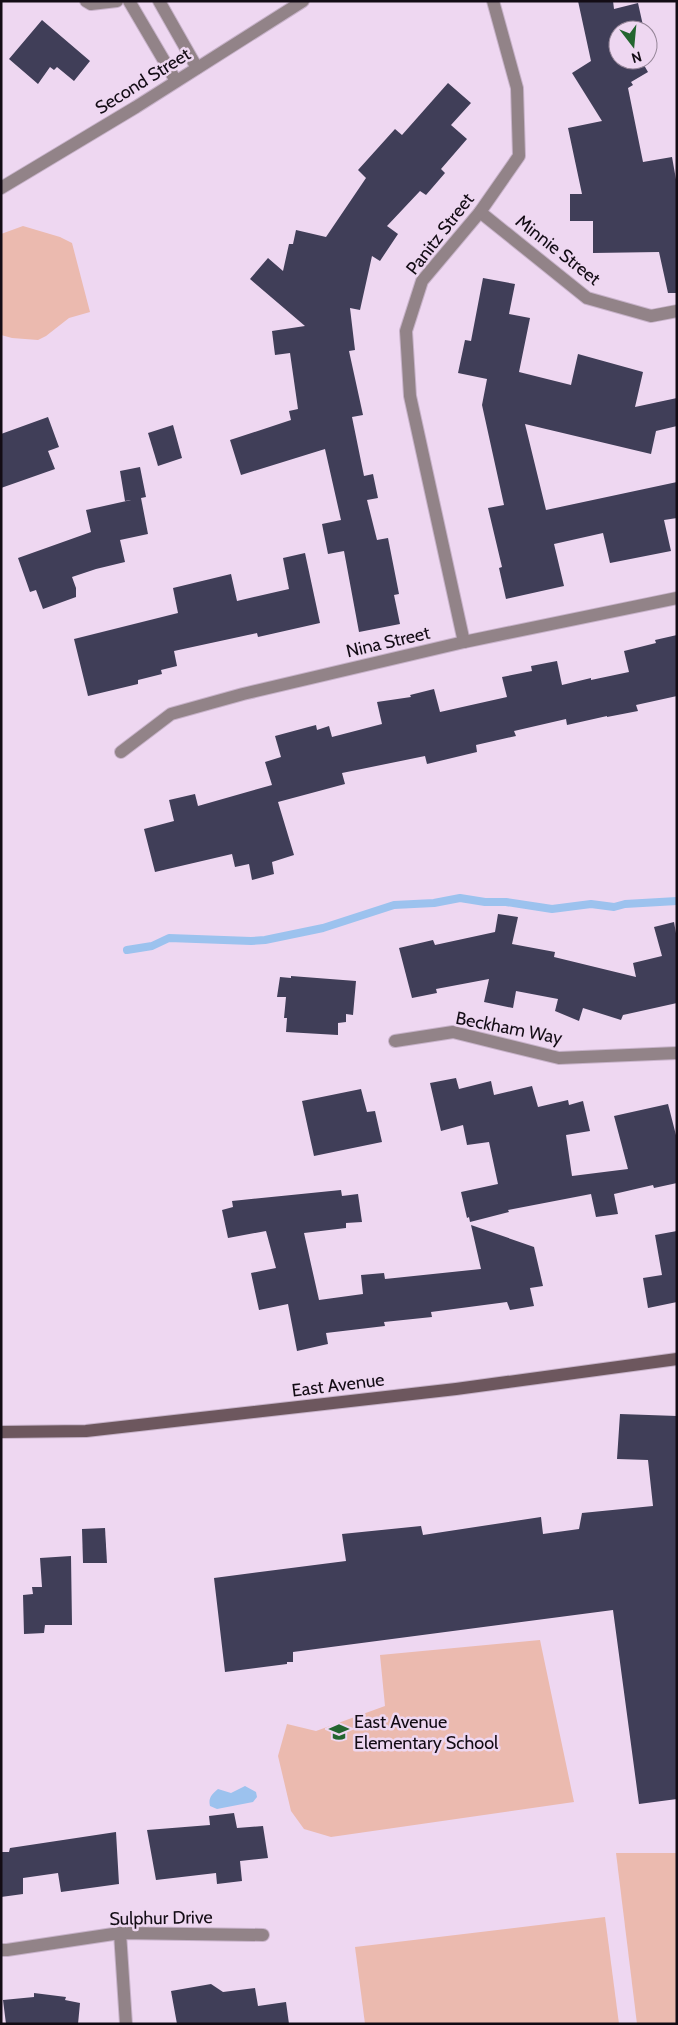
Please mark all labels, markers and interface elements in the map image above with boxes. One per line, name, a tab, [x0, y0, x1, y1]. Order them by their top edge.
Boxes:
north arrow	[608, 20, 658, 70]
street label: Second Street	[91, 43, 195, 119]
text: N	[629, 47, 644, 68]
street label: Panitz Street	[401, 189, 479, 279]
street label: Minnie Street	[511, 210, 605, 290]
street label: Nina Street	[344, 622, 432, 662]
street label: Beckham Way	[454, 1007, 564, 1049]
street label: East Avenue	[290, 1368, 386, 1402]
place label: East Avenue Elementary School	[354, 1711, 499, 1754]
school or university icon: East Avenue Elementary School	[328, 1721, 350, 1743]
street label: Sulphur Drive	[109, 1906, 213, 1930]

